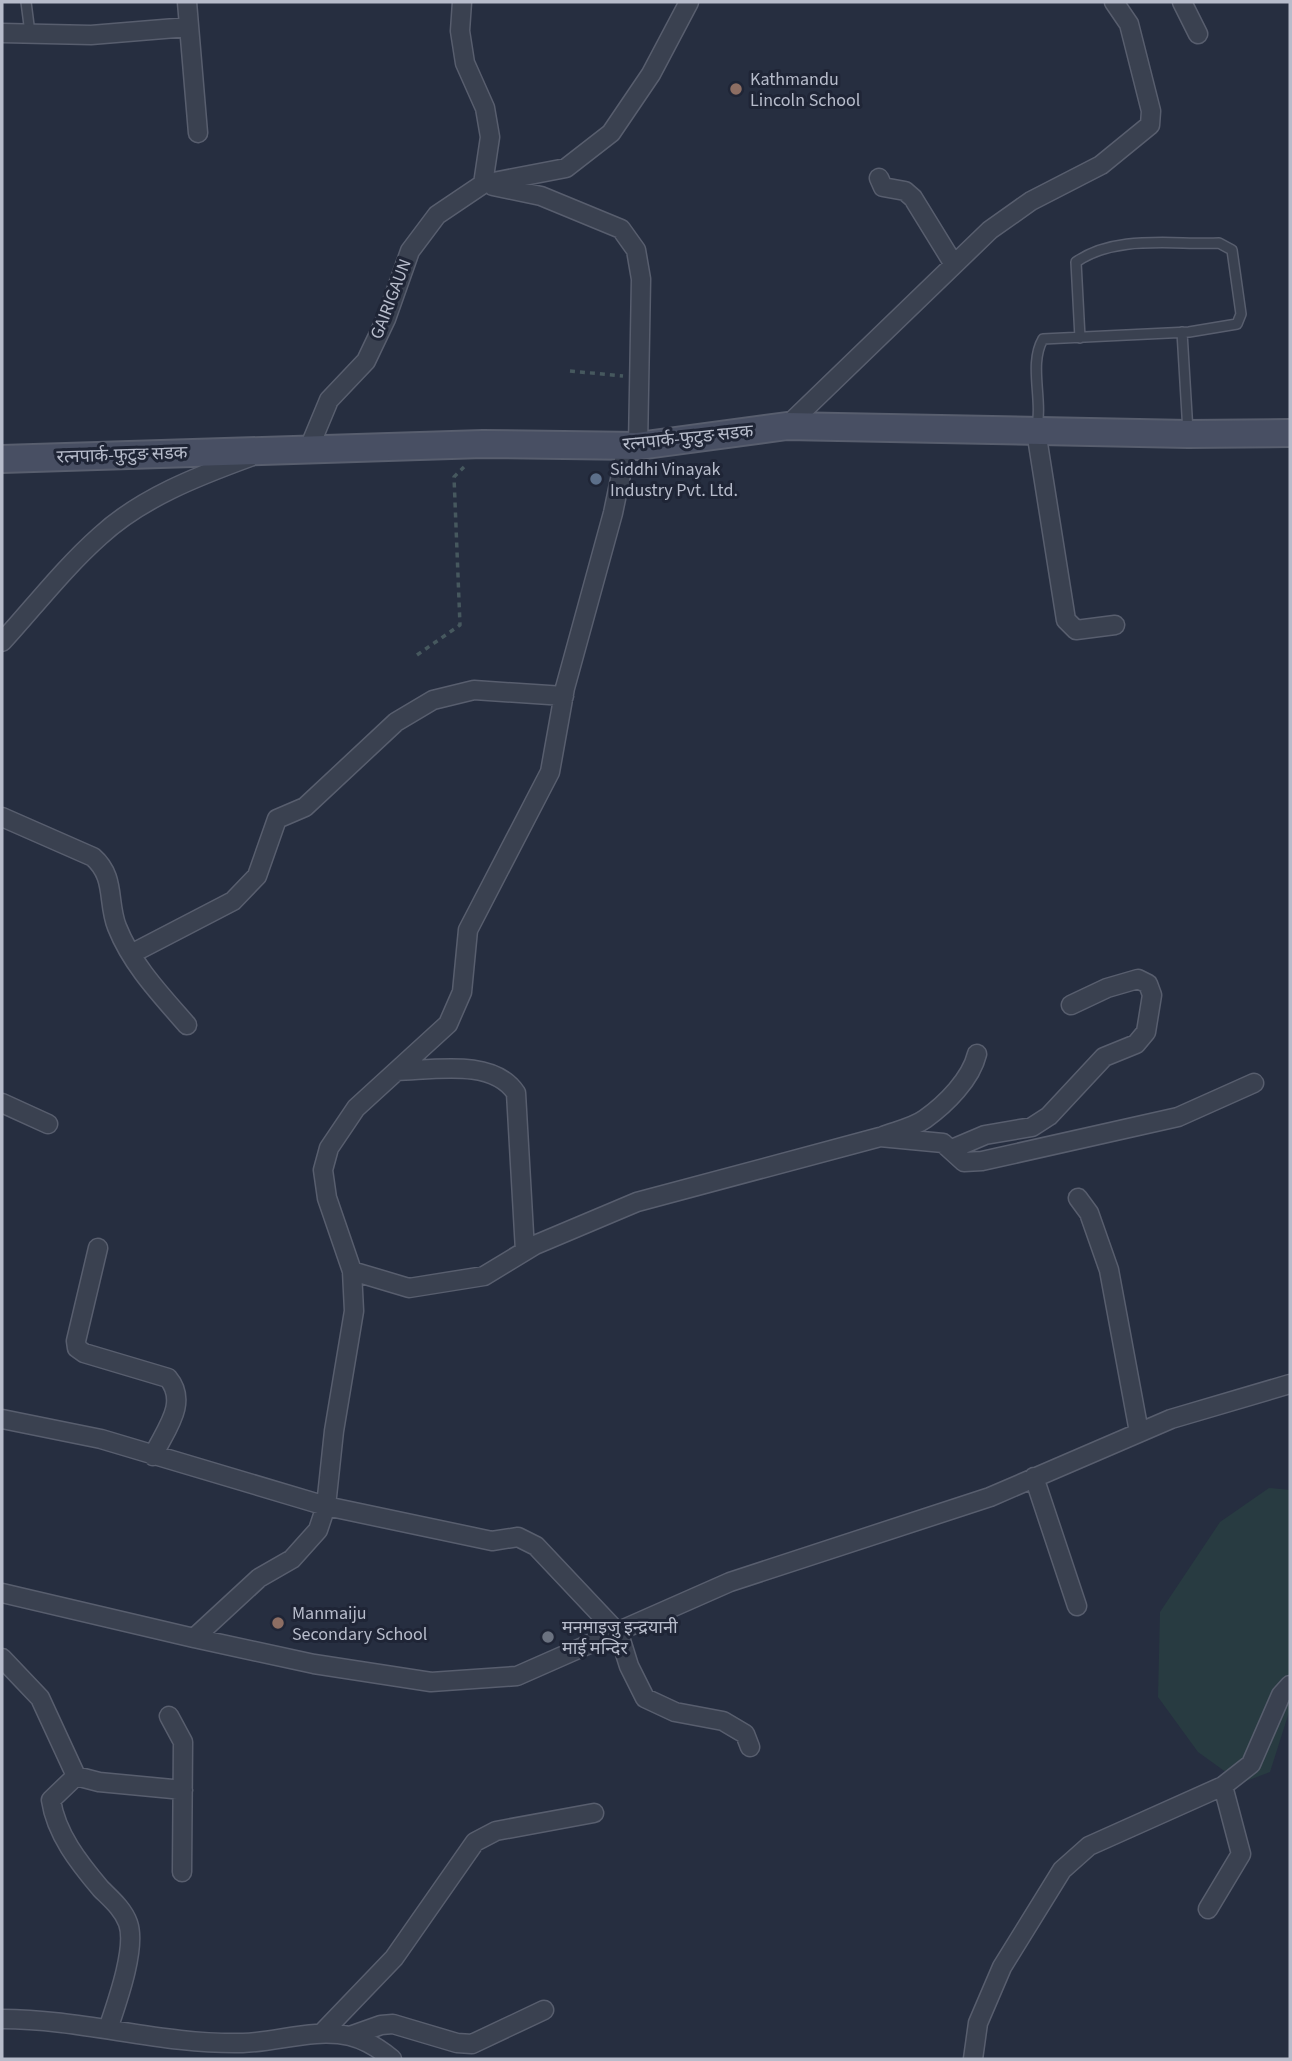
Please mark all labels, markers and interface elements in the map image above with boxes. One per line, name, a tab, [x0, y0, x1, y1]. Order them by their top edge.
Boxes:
place label: Kathmandu Lincoln School	[750, 67, 860, 113]
marker: Kathmandu Lincoln School	[728, 81, 744, 97]
street label: GAIRIGAUN	[364, 255, 418, 343]
street label: रत्नपार्क-फुटुङ सडक	[622, 419, 756, 457]
street label: रत्नपार्क-फुटुङ सडक	[56, 440, 189, 470]
place label: Siddhi Vinayak Industry Pvt. Ltd.	[610, 457, 738, 503]
marker: Siddhi Vinayak Industry Pvt. Ltd.	[588, 471, 604, 487]
place label: Manmaiju Secondary School	[292, 1601, 427, 1647]
marker: Manmaiju Secondary School	[270, 1615, 286, 1631]
place label: मनमाइजु इन्द्रयानी माई मन्दिर	[562, 1615, 678, 1661]
marker: मनमाइजु इन्द्रयानी माई मन्दिर	[540, 1629, 556, 1645]

